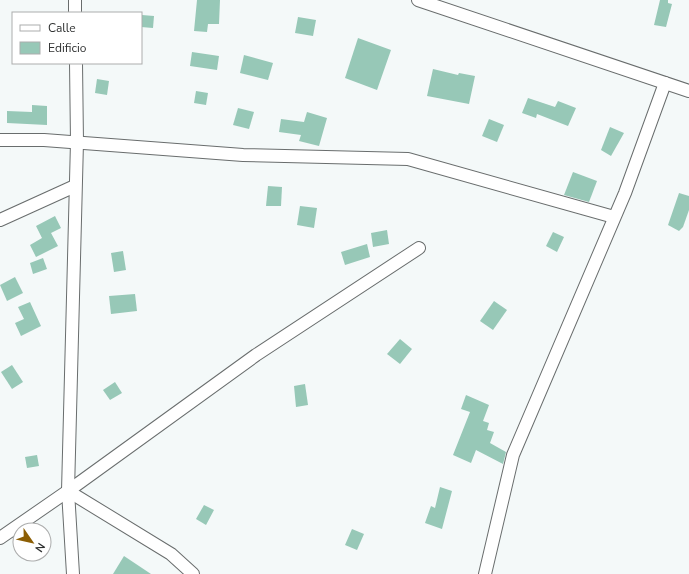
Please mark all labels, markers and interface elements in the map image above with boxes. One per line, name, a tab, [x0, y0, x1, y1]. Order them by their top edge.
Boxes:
legend	[12, 12, 142, 64]
text: Calle	[48, 20, 76, 36]
text: Edificio	[48, 40, 87, 56]
north arrow	[12, 522, 52, 562]
text: N	[31, 540, 48, 555]

